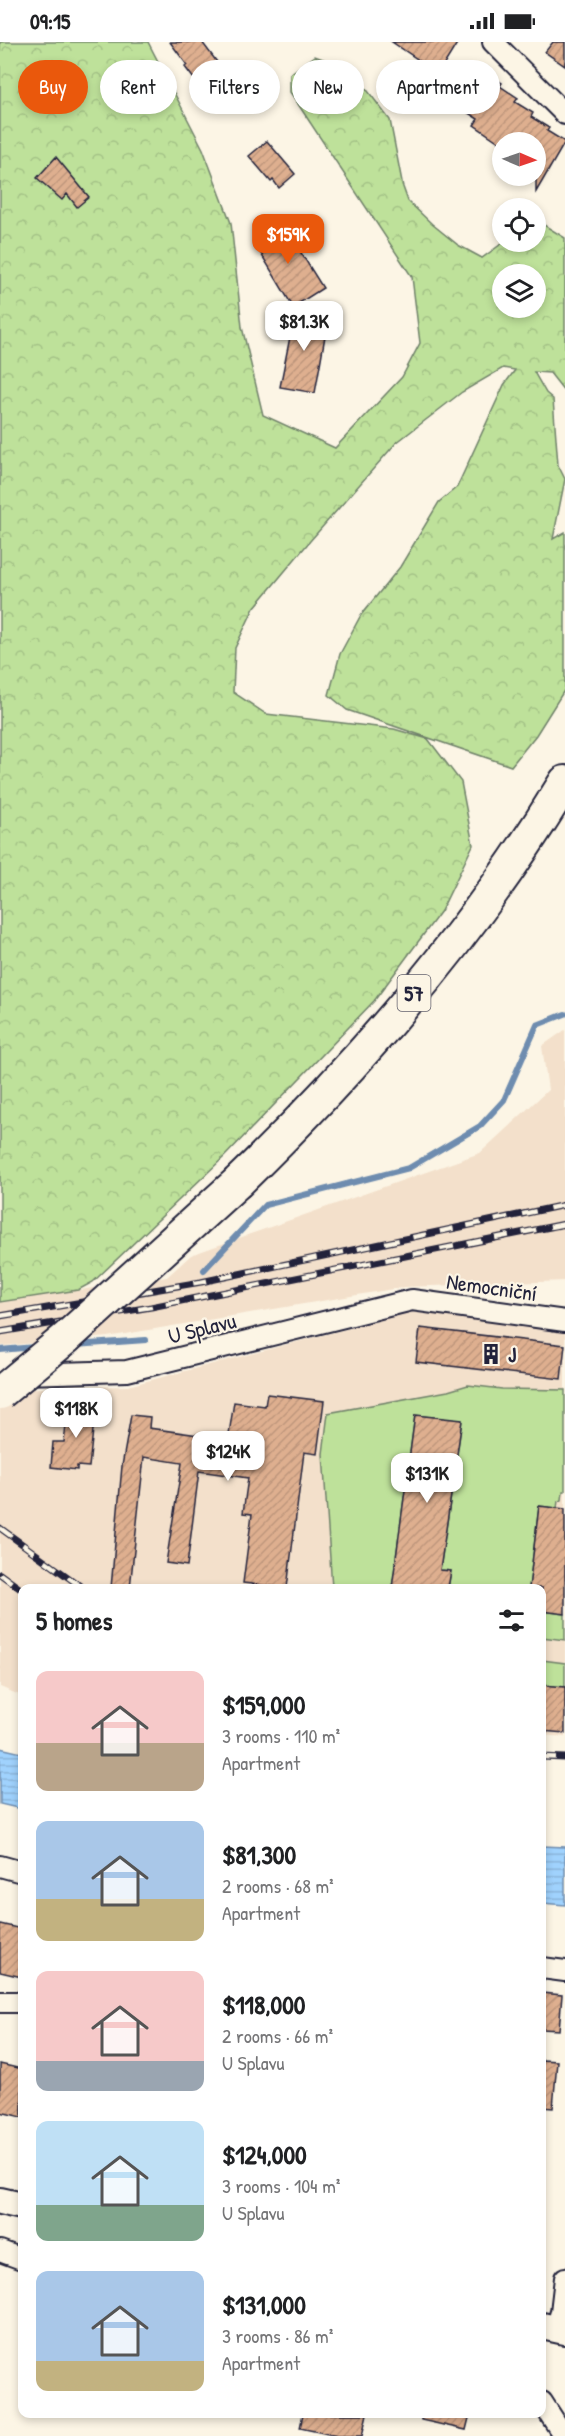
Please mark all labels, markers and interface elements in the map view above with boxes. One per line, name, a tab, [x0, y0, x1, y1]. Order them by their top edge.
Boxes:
text: 09:15	[30, 6, 70, 36]
chip: Buy	[18, 60, 88, 114]
chip: Rent	[100, 60, 177, 114]
chip: Filters	[189, 60, 280, 114]
chip: New	[292, 60, 364, 114]
chip: Apartment	[376, 60, 500, 114]
north arrow	[492, 132, 546, 186]
map controls	[492, 132, 546, 318]
button: locate	[492, 198, 546, 252]
pin: $159K	[246, 214, 330, 265]
text: $159K	[266, 220, 310, 247]
button: layers	[492, 264, 546, 318]
pin: $81.3K	[255, 301, 353, 352]
text: $81.3K	[279, 307, 329, 334]
road number: 57	[398, 975, 430, 1011]
street label: Nemocniční	[445, 1266, 539, 1308]
street label: U Splavu	[165, 1305, 239, 1351]
place label: J	[508, 1339, 516, 1369]
building icon: J	[479, 1342, 503, 1366]
pin: $118K	[34, 1388, 118, 1439]
text: $118K	[54, 1394, 98, 1421]
pin: $124K	[186, 1431, 270, 1482]
text: $124K	[206, 1437, 250, 1464]
pin: $131K	[385, 1453, 469, 1504]
text: $131K	[405, 1459, 449, 1486]
text: 5 homes	[36, 1603, 112, 1638]
icon: filters	[495, 1604, 528, 1637]
text: $159,000	[222, 1687, 305, 1722]
icon: home	[84, 1695, 156, 1767]
text: 3 rooms · 110 m²	[222, 1722, 340, 1749]
text: Apartment	[222, 1749, 300, 1776]
text: $81,300	[222, 1837, 296, 1872]
icon: home	[84, 1845, 156, 1917]
text: 2 rooms · 68 m²	[222, 1872, 334, 1899]
text: Apartment	[222, 1899, 300, 1926]
text: $118,000	[222, 1987, 306, 2022]
icon: home	[84, 1995, 156, 2067]
text: 2 rooms · 66 m²	[222, 2022, 333, 2049]
text: U Splavu	[222, 2049, 285, 2076]
text: $124,000	[222, 2137, 307, 2172]
icon: home	[84, 2145, 156, 2217]
text: 3 rooms · 104 m²	[222, 2172, 340, 2199]
text: U Splavu	[222, 2199, 285, 2226]
text: $131,000	[222, 2287, 306, 2322]
icon: home	[84, 2295, 156, 2367]
text: 3 rooms · 86 m²	[222, 2322, 333, 2349]
text: Apartment	[222, 2349, 300, 2376]

